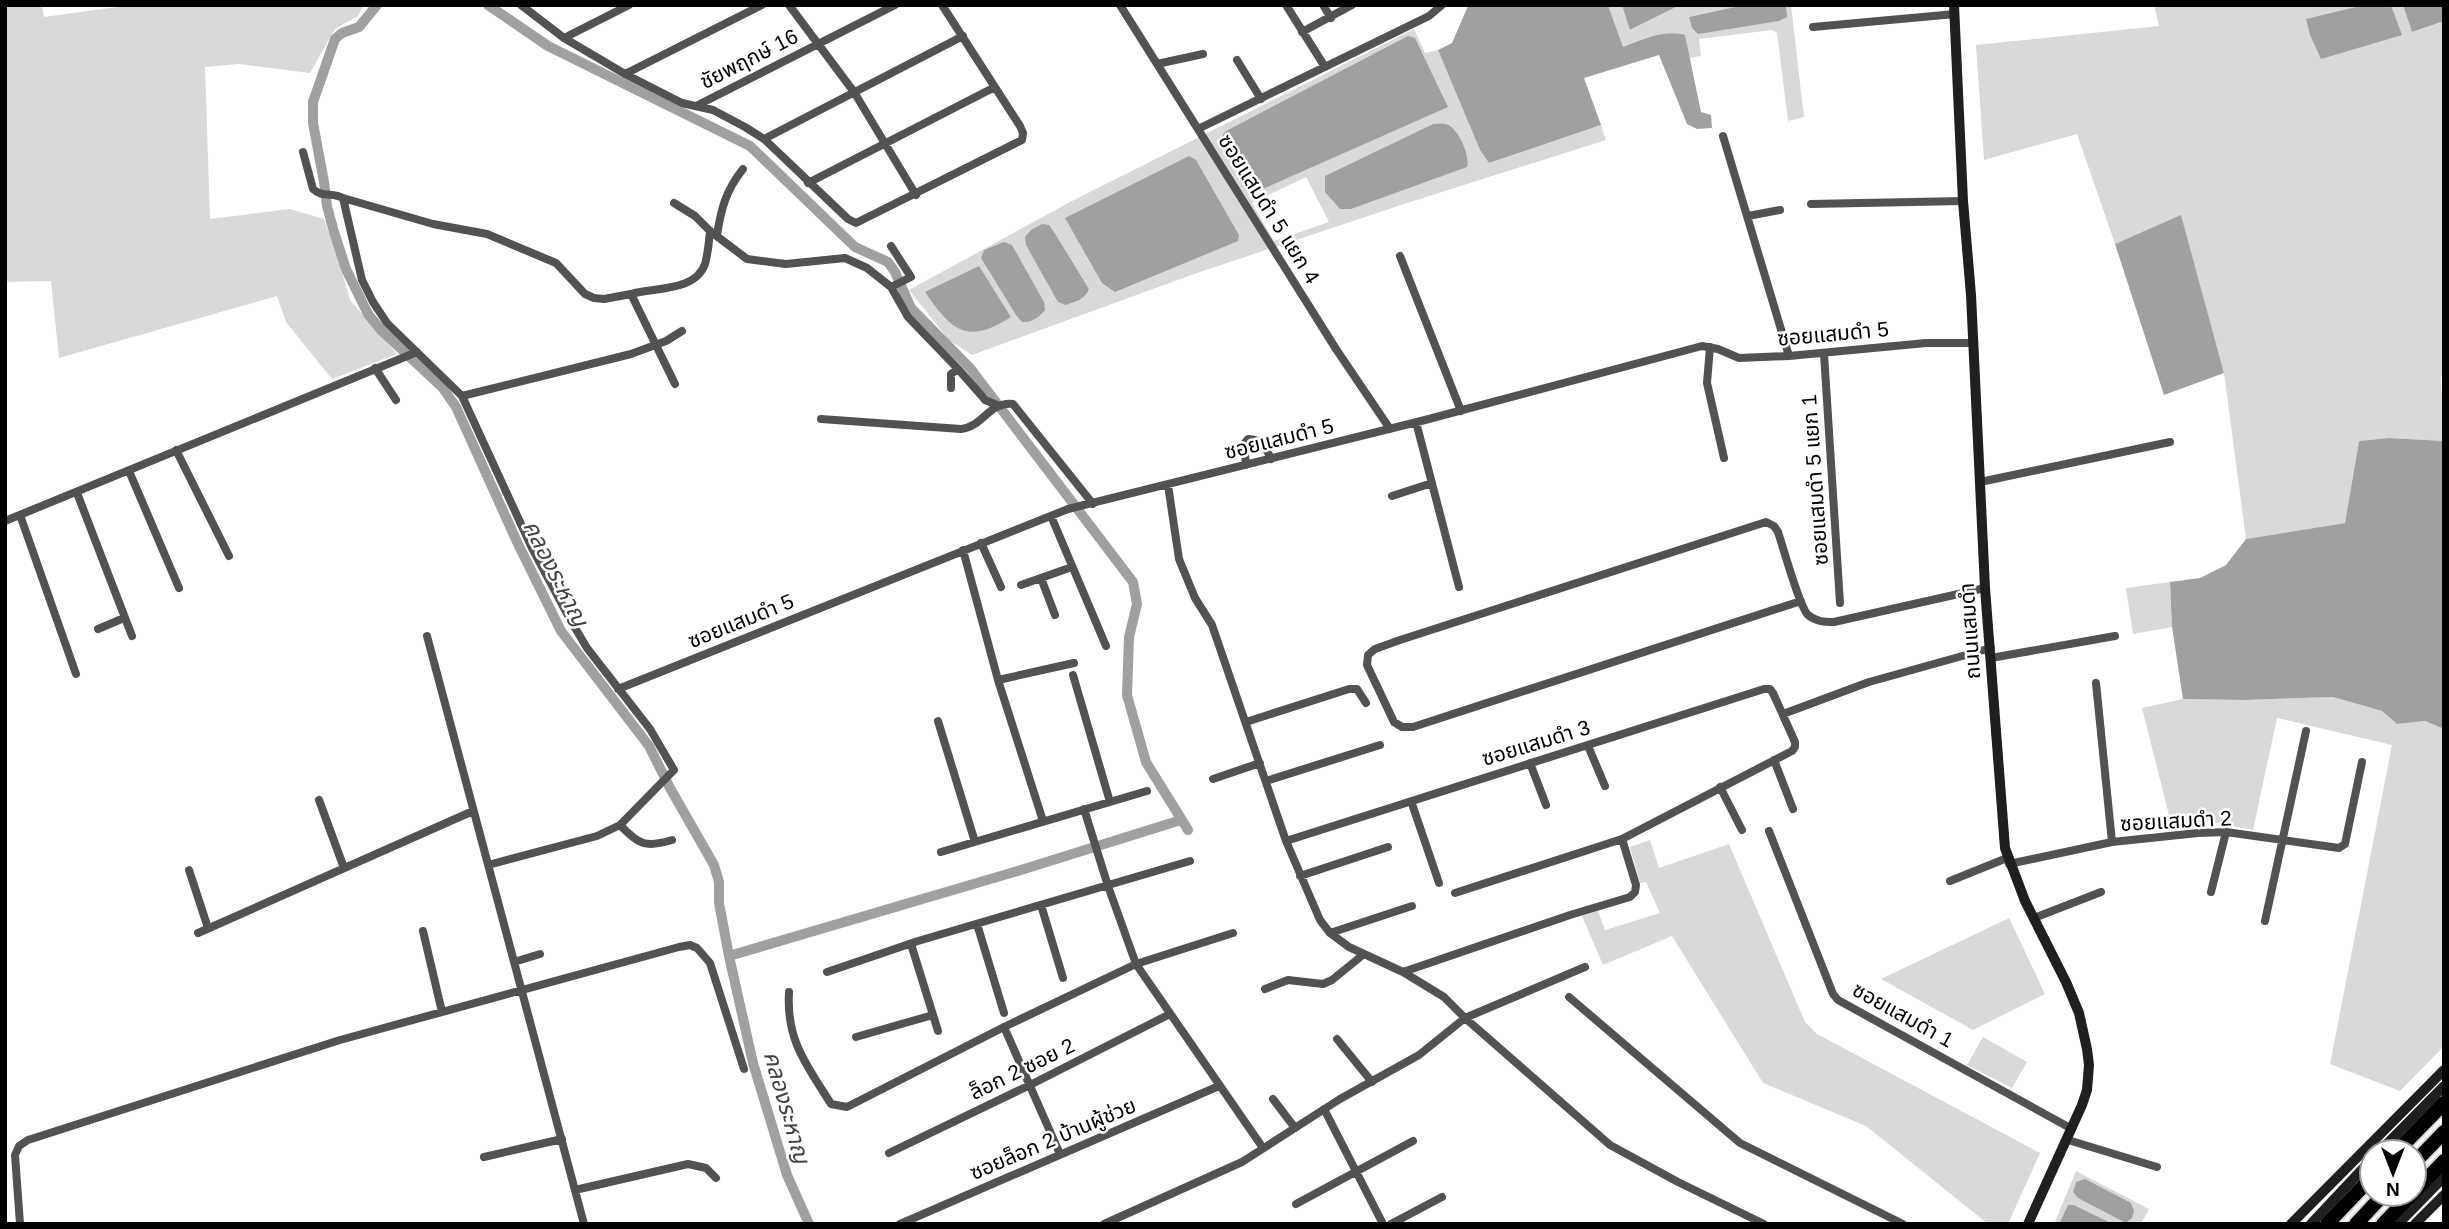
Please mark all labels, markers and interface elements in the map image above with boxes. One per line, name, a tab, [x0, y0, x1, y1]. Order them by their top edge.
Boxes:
street label: ชัยพฤกษ์ 16	[696, 24, 801, 93]
street label: ซอยแสมดำ 5 แยก 4	[1214, 130, 1325, 288]
street label: ซอยแสมดำ 5	[1776, 317, 1890, 350]
street label: ซอยแสมดำ 5 แยก 1	[1797, 394, 1832, 566]
street label: ซอยแสมดำ 5	[1222, 414, 1336, 463]
water label: คลองระหาญ	[518, 516, 595, 632]
street label: ถนนแสมดำ	[1955, 582, 1984, 680]
street label: ซอยแสมดำ 5	[685, 589, 797, 652]
street label: ซอยแสมดำ 3	[1479, 715, 1593, 770]
street label: ซอยแสมดำ 2	[2120, 806, 2232, 835]
street label: ซอยแสมดำ 1	[1849, 977, 1958, 1052]
street label: ล็อก 2 ซอย 2	[965, 1032, 1078, 1104]
water label: คลองระหาญ	[759, 1048, 816, 1168]
street label: ซอยล็อก 2 บ้านผู้ช่วย	[966, 1092, 1140, 1186]
north arrow	[2358, 1138, 2428, 1208]
text: N	[2386, 1179, 2400, 1200]

